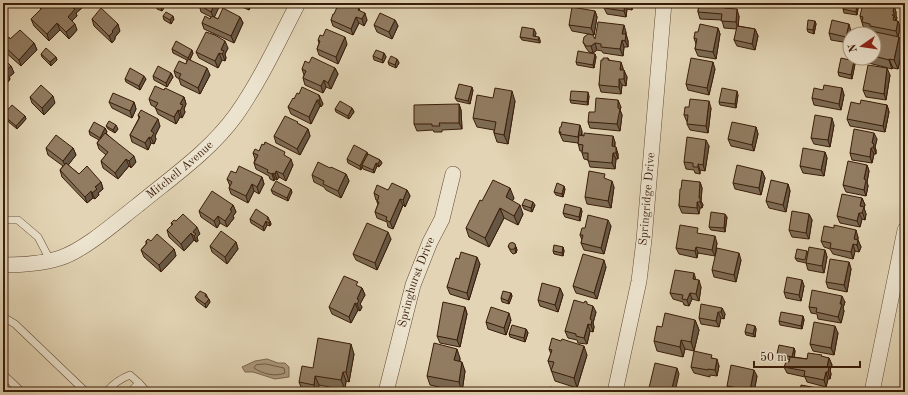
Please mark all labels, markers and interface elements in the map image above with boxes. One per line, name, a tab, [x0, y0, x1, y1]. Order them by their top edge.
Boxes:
north arrow	[842, 26, 882, 66]
text: N	[847, 42, 860, 53]
street label: Mitchell Avenue	[144, 139, 216, 201]
street label: Springridge Drive	[637, 151, 657, 246]
street label: Springhurst Drive	[397, 235, 438, 329]
scale bar	[754, 343, 860, 369]
text: 50 m	[760, 351, 787, 364]

